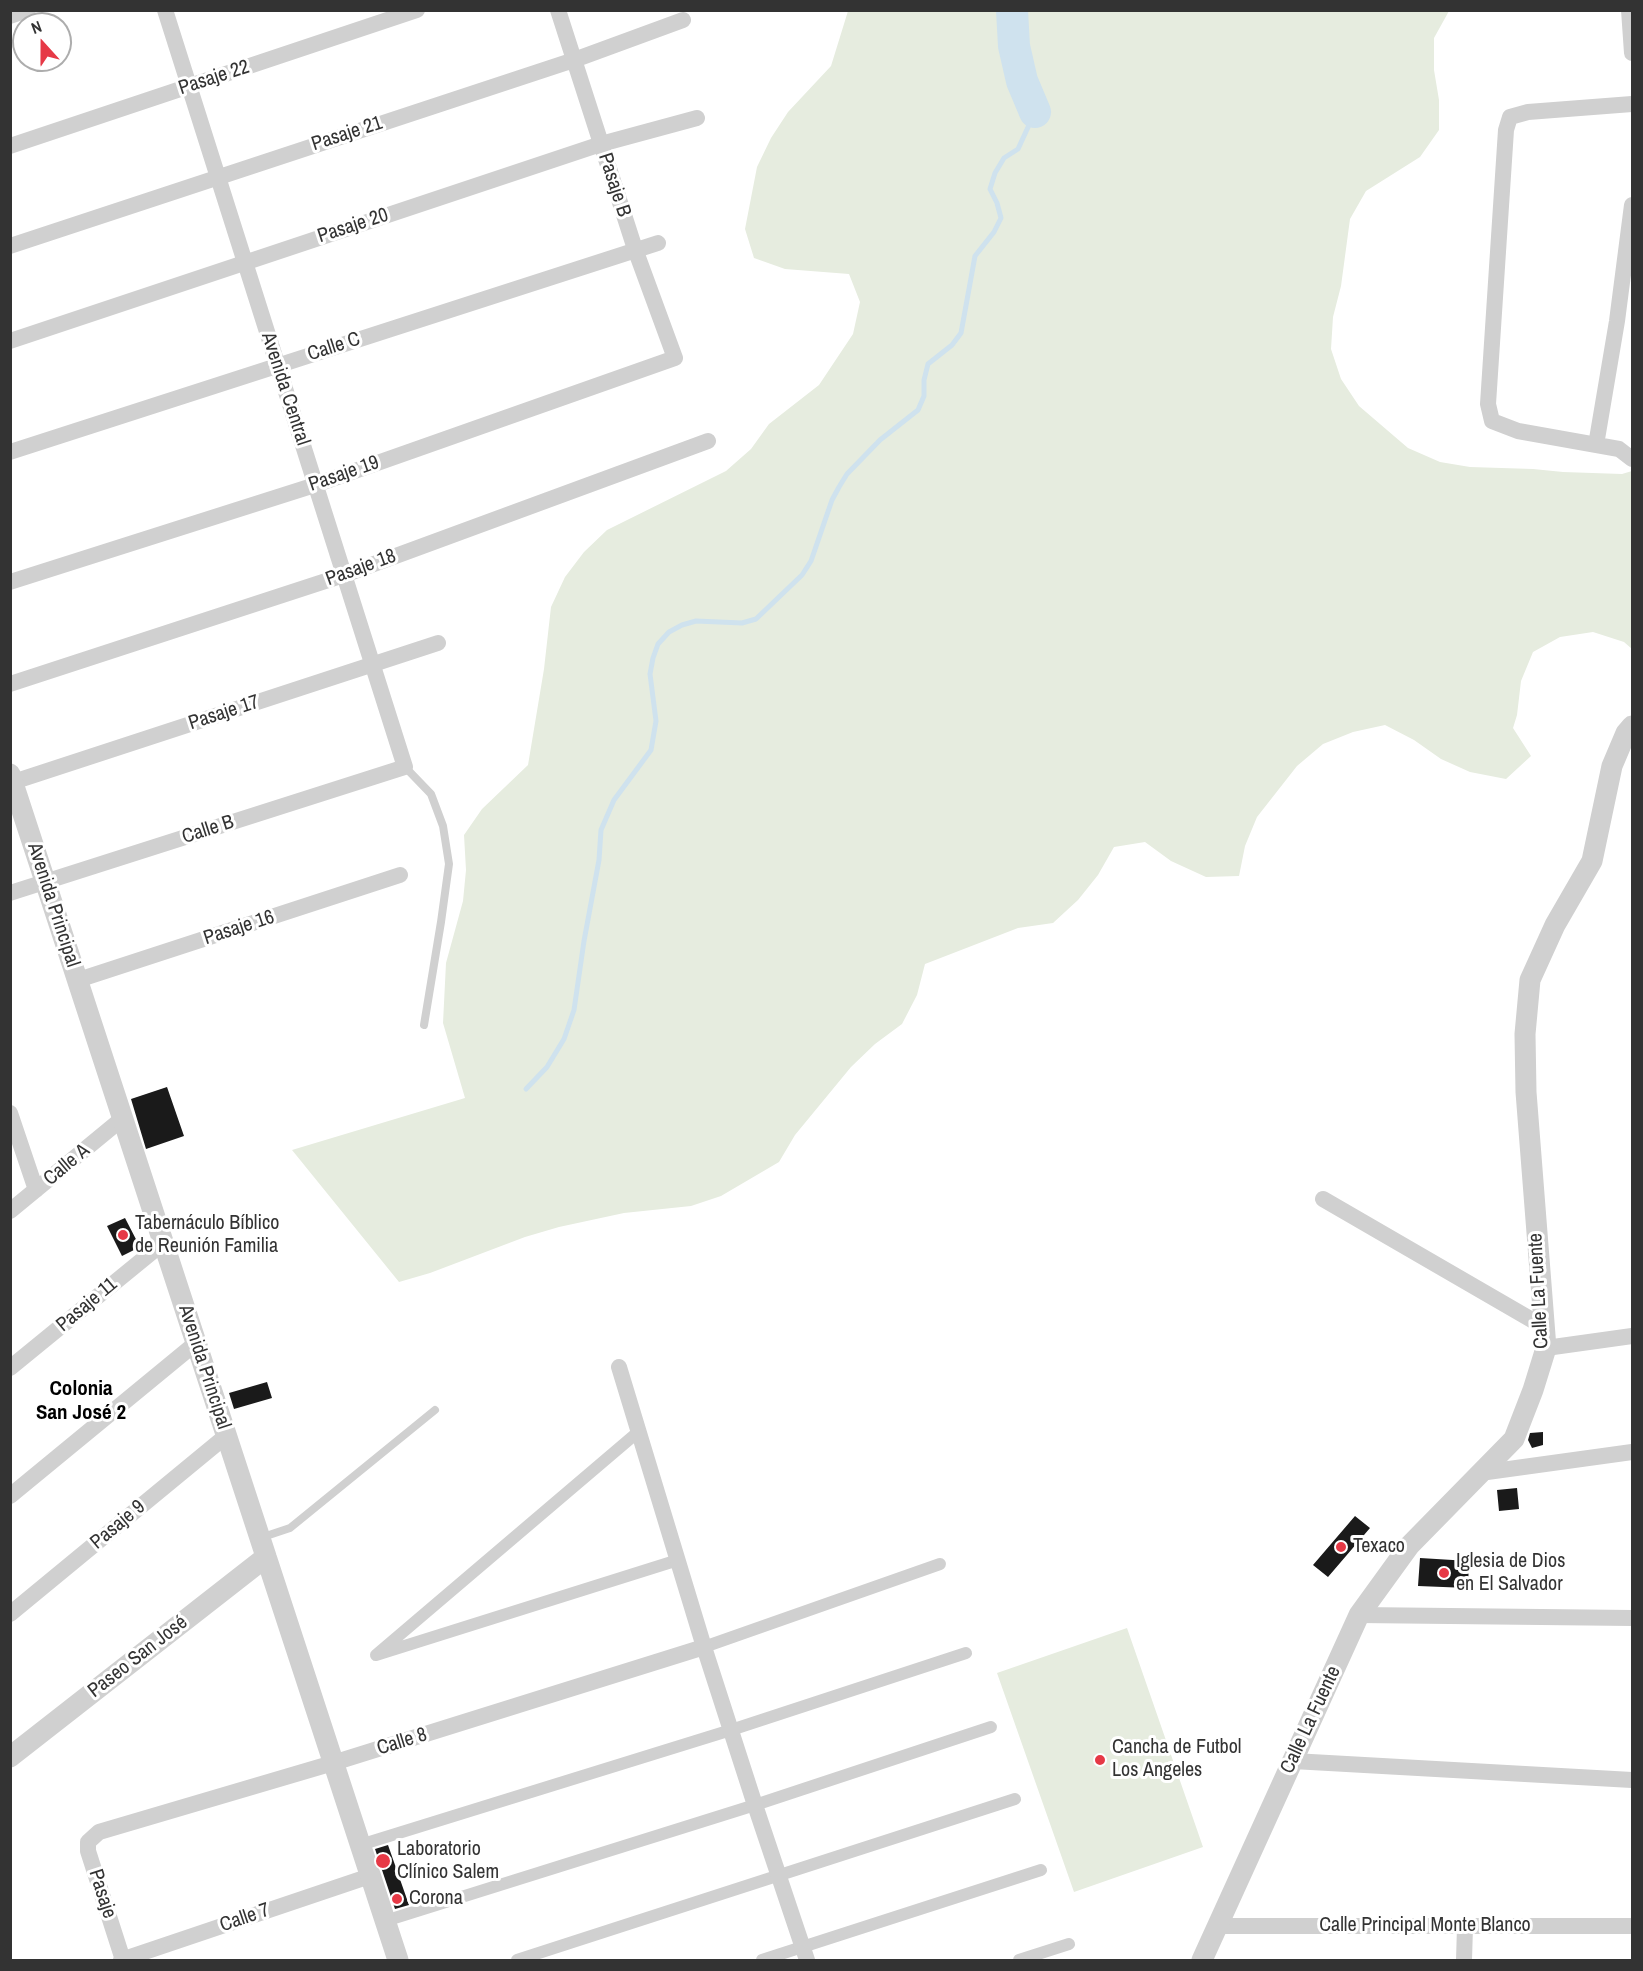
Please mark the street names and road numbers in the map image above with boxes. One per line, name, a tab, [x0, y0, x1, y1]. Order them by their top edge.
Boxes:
street label: Pasaje 22	[176, 55, 252, 101]
street label: Pasaje 21	[309, 111, 385, 157]
street label: Pasaje B	[592, 150, 636, 220]
street label: Pasaje 20	[315, 203, 391, 249]
street label: Calle C	[305, 327, 363, 367]
street label: Avenida Central	[255, 330, 315, 448]
street label: Pasaje 19	[306, 451, 382, 497]
street label: Pasaje 18	[323, 544, 399, 592]
street label: Pasaje 17	[186, 690, 262, 736]
street label: Calle B	[179, 810, 237, 850]
street label: Avenida Principal	[22, 840, 84, 970]
street label: Pasaje 16	[201, 905, 277, 951]
street label: Calle A	[39, 1139, 95, 1191]
street label: Calle La Fuente	[1524, 1233, 1554, 1349]
street label: Pasaje 11	[52, 1273, 122, 1337]
street label: Avenida Principal	[173, 1302, 235, 1432]
street label: Pasaje 9	[86, 1495, 150, 1555]
street label: Paseo San José	[84, 1611, 192, 1703]
street label: Calle La Fuente	[1276, 1662, 1346, 1778]
street label: Calle 8	[374, 1723, 430, 1761]
street label: Pasaje	[83, 1866, 121, 1922]
street label: Calle 7	[217, 1898, 273, 1938]
street label: Calle Principal Monte Blanco	[1319, 1914, 1531, 1938]

